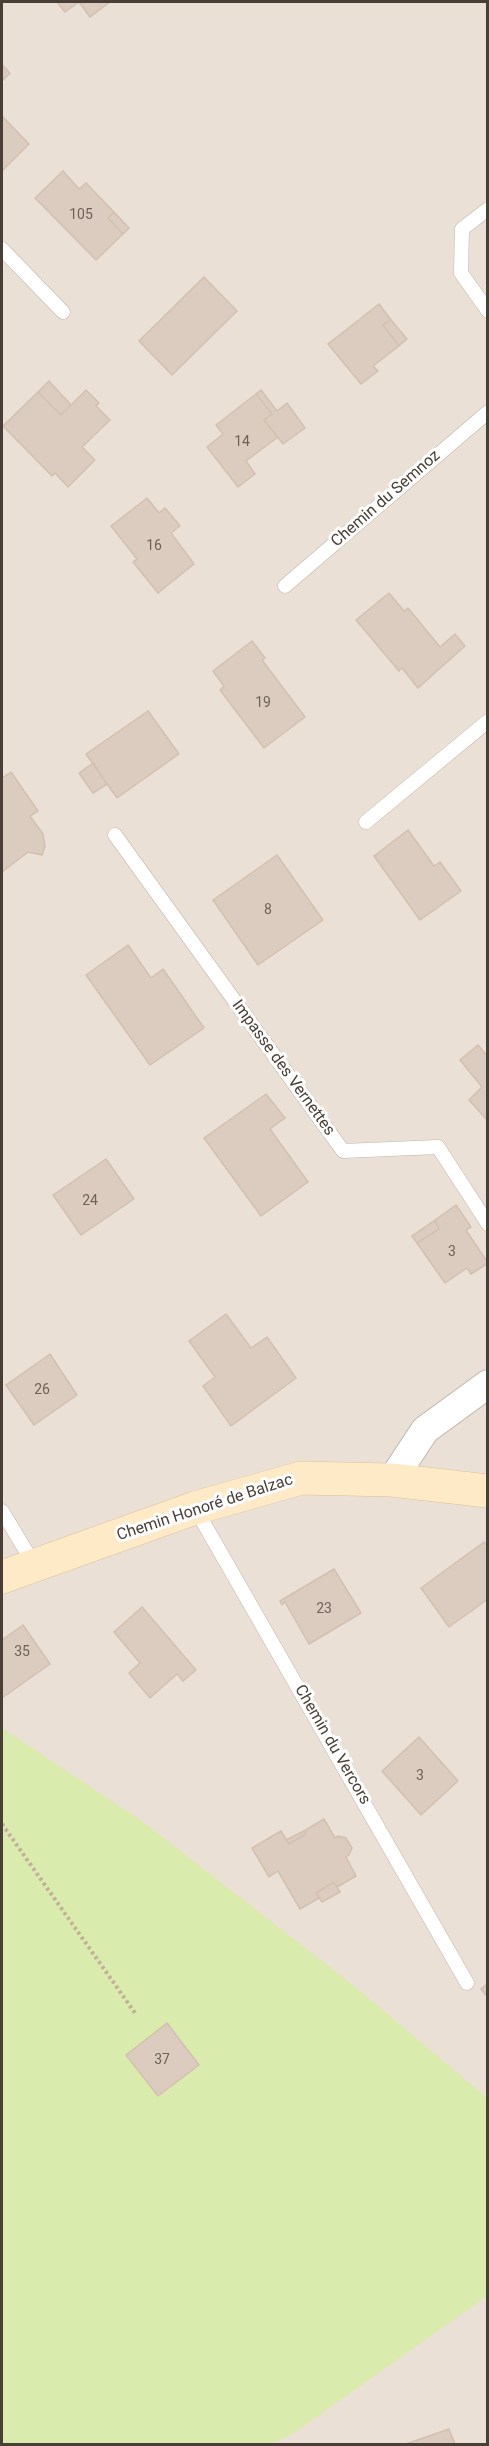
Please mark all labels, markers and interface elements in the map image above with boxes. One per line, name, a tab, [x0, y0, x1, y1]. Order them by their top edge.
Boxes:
house number: 105	[69, 207, 93, 223]
house number: 14	[234, 434, 250, 450]
street label: Chemin du Semnoz	[328, 446, 444, 552]
house number: 16	[146, 538, 162, 554]
house number: 19	[255, 695, 271, 711]
house number: 8	[264, 902, 272, 918]
street label: Impasse des Vernettes	[227, 996, 339, 1140]
house number: 24	[82, 1193, 98, 1209]
house number: 3	[448, 1244, 456, 1260]
house number: 26	[34, 1382, 50, 1398]
street label: Chemin Honoré de Balzac	[115, 1470, 295, 1546]
house number: 23	[316, 1601, 332, 1617]
house number: 35	[14, 1644, 30, 1660]
street label: Chemin du Vercors	[290, 1682, 374, 1808]
house number: 3	[416, 1768, 424, 1784]
house number: 37	[154, 2052, 170, 2068]

